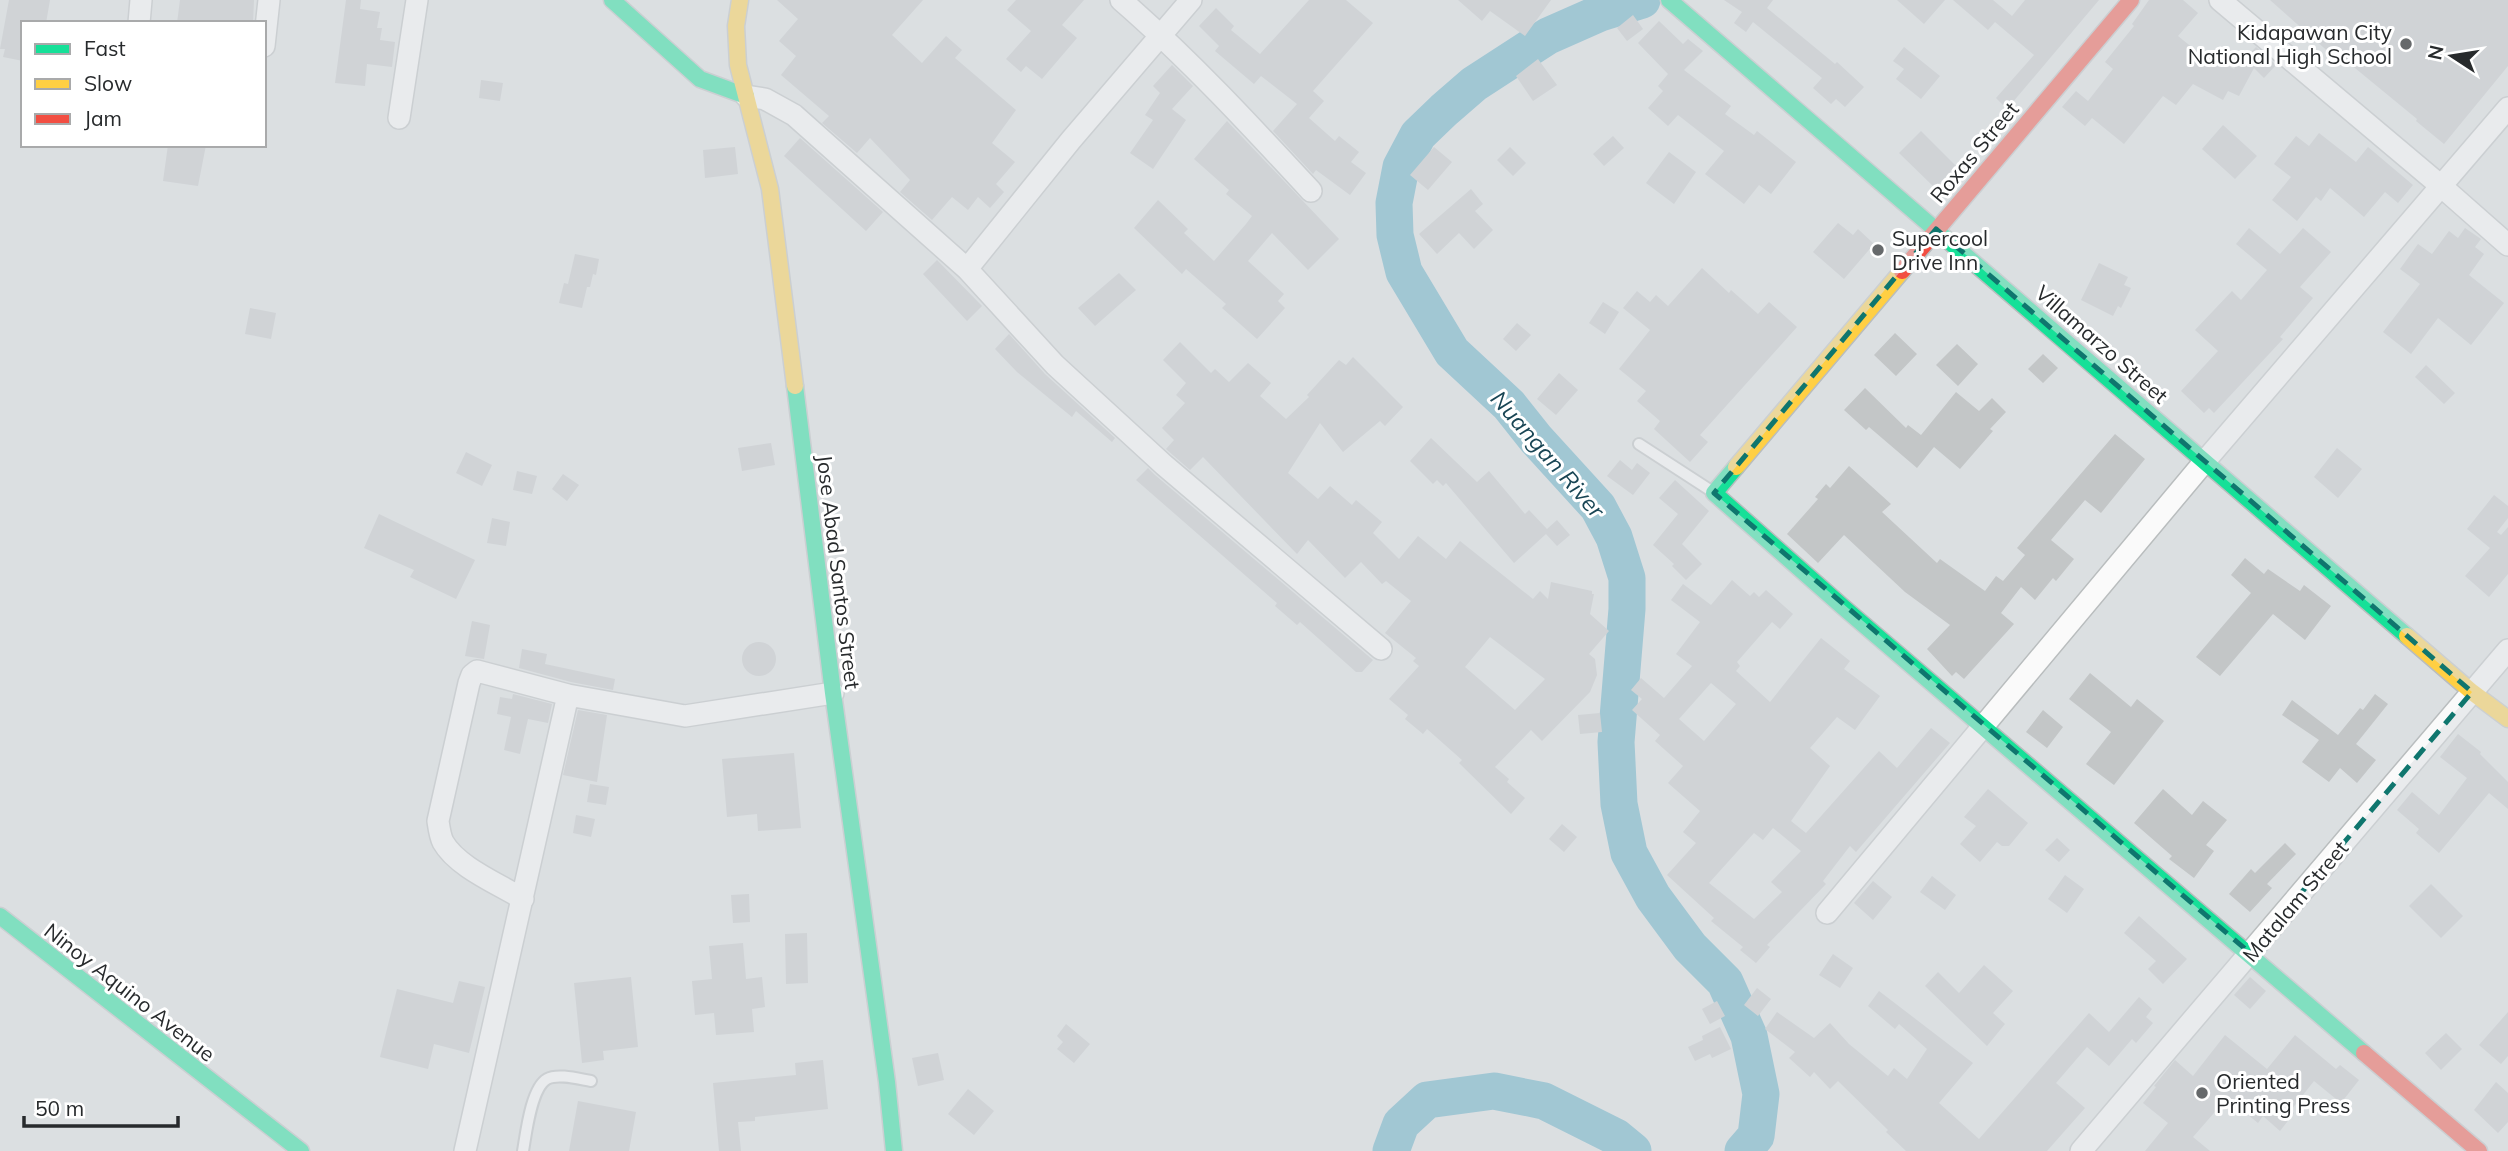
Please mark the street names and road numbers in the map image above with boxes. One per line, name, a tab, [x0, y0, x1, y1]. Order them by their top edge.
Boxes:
street label: Roxas Street	[1924, 96, 2024, 208]
street label: Villamarzo Street	[2030, 279, 2174, 409]
street label: Jose Abad Santos Street	[812, 453, 866, 691]
street label: Matalam Street	[2237, 835, 2353, 967]
street label: Ninoy Aquino Avenue	[39, 917, 221, 1067]

